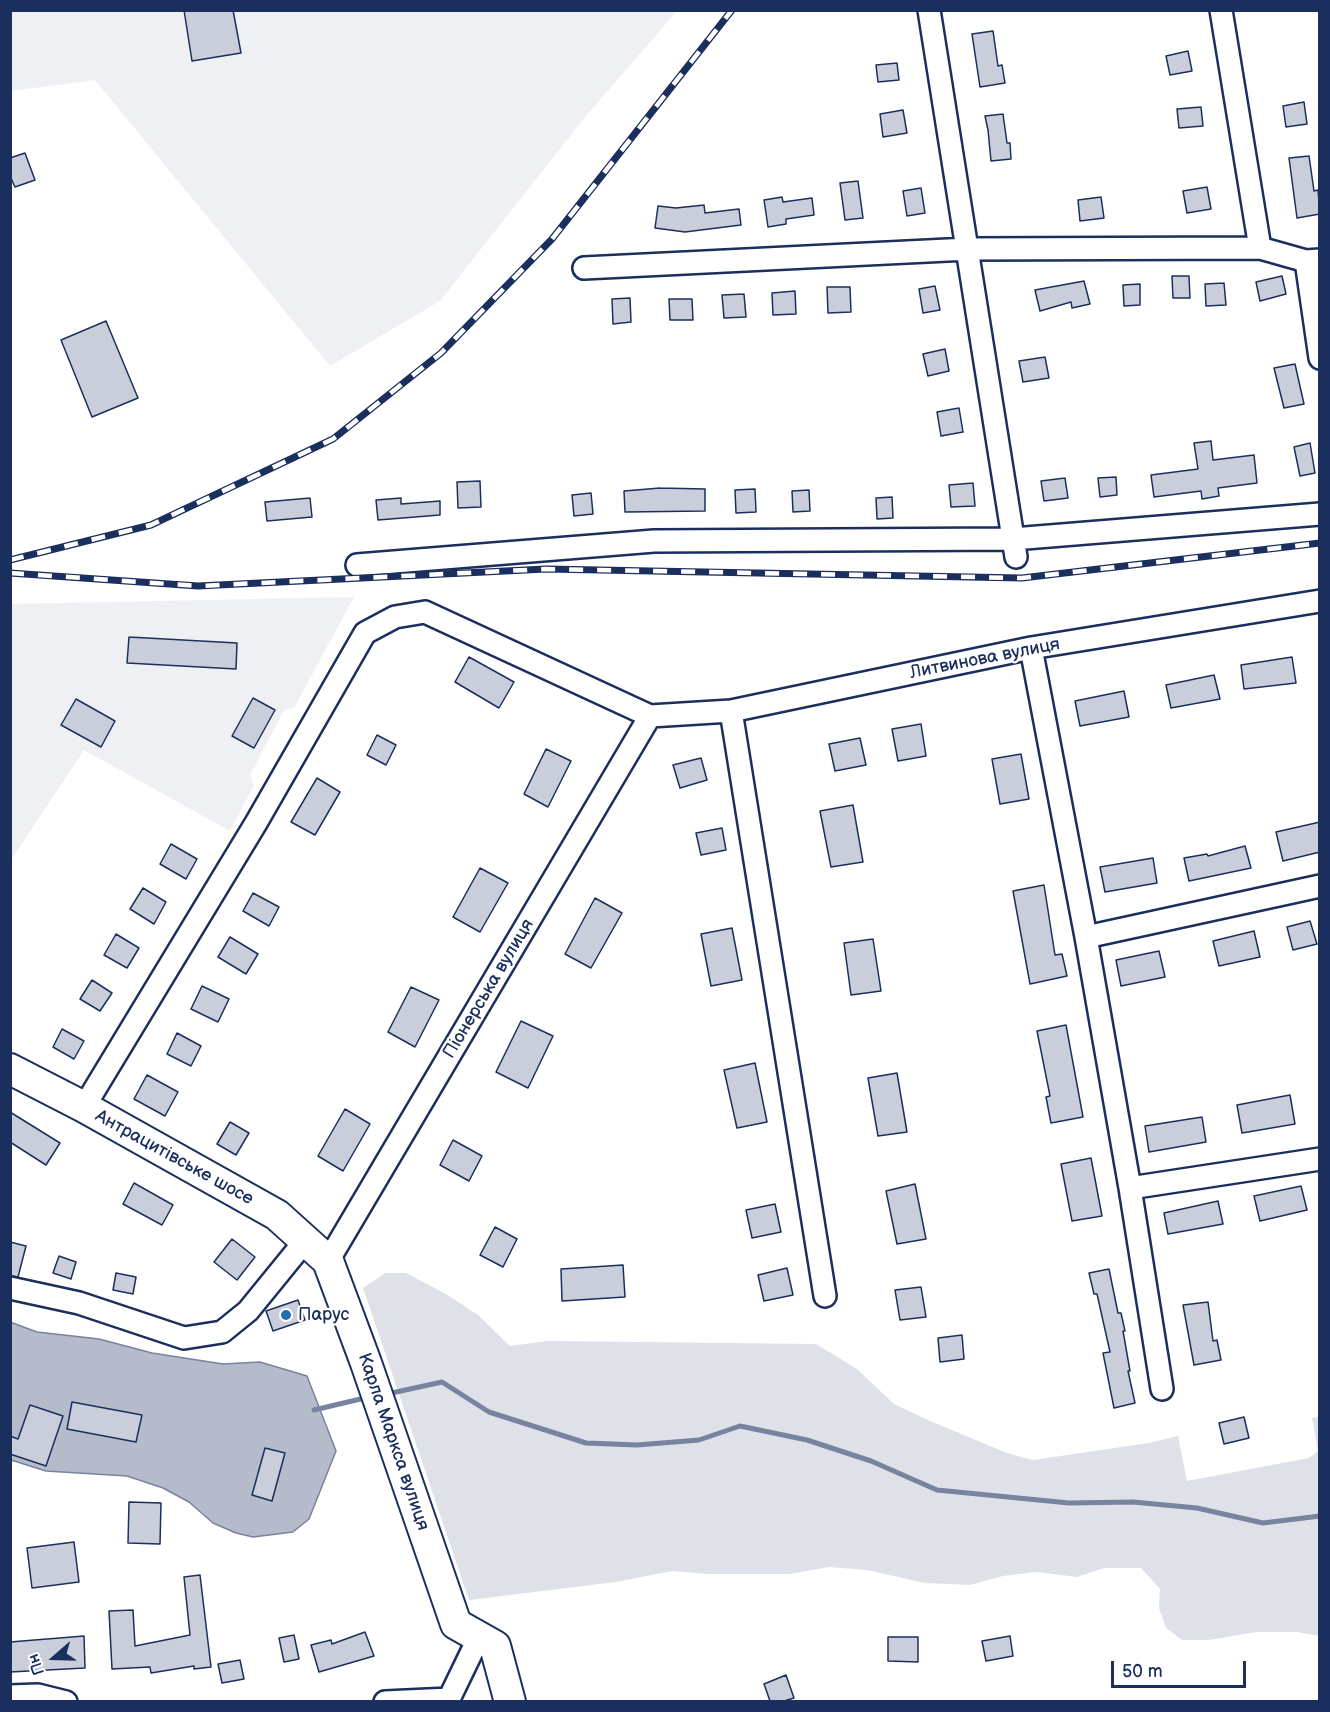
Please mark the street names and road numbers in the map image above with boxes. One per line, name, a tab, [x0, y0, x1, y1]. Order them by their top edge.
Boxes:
street label: Литвинова вулиця	[908, 634, 1062, 684]
street label: Піонерська вулиця	[439, 915, 539, 1063]
street label: Антрацитівське шосе	[91, 1106, 257, 1210]
street label: Карла Маркса вулиця	[353, 1351, 433, 1533]

